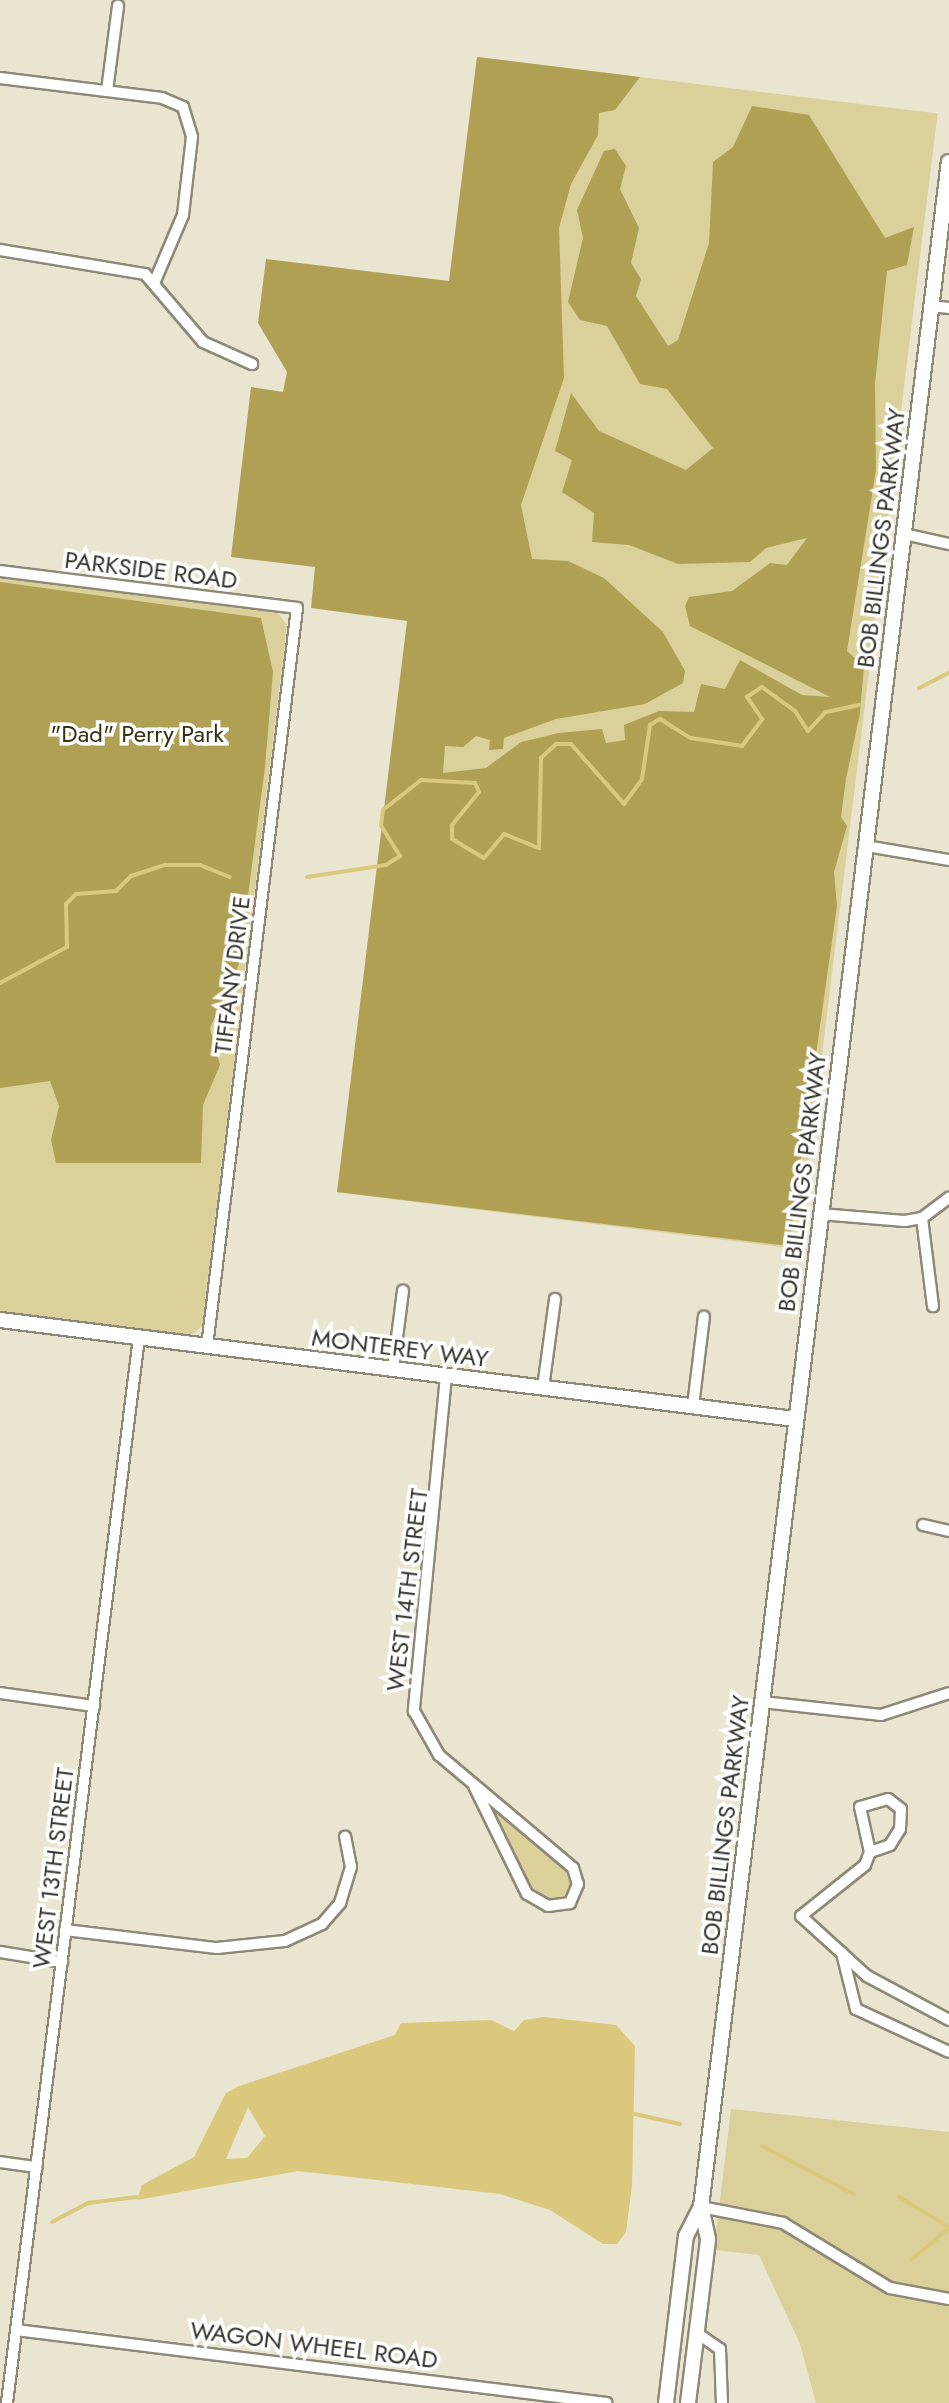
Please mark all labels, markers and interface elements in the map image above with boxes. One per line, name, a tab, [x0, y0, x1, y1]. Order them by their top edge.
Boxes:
street label: BOB BILLINGS PARKWAY	[851, 407, 911, 669]
street label: PARKSIDE ROAD	[63, 545, 239, 595]
park label: "Dad" Perry Park	[50, 720, 224, 748]
street label: TIFFANY DRIVE	[208, 894, 256, 1056]
street label: BOB BILLINGS PARKWAY	[772, 1051, 832, 1313]
street label: MONTEREY WAY	[310, 1323, 490, 1373]
street label: WEST 14TH STREET	[380, 1487, 434, 1693]
street label: BOB BILLINGS PARKWAY	[695, 1694, 755, 1956]
street label: WEST 13TH STREET	[26, 1766, 80, 1970]
street label: WAGON WHEEL ROAD	[189, 2316, 439, 2374]

